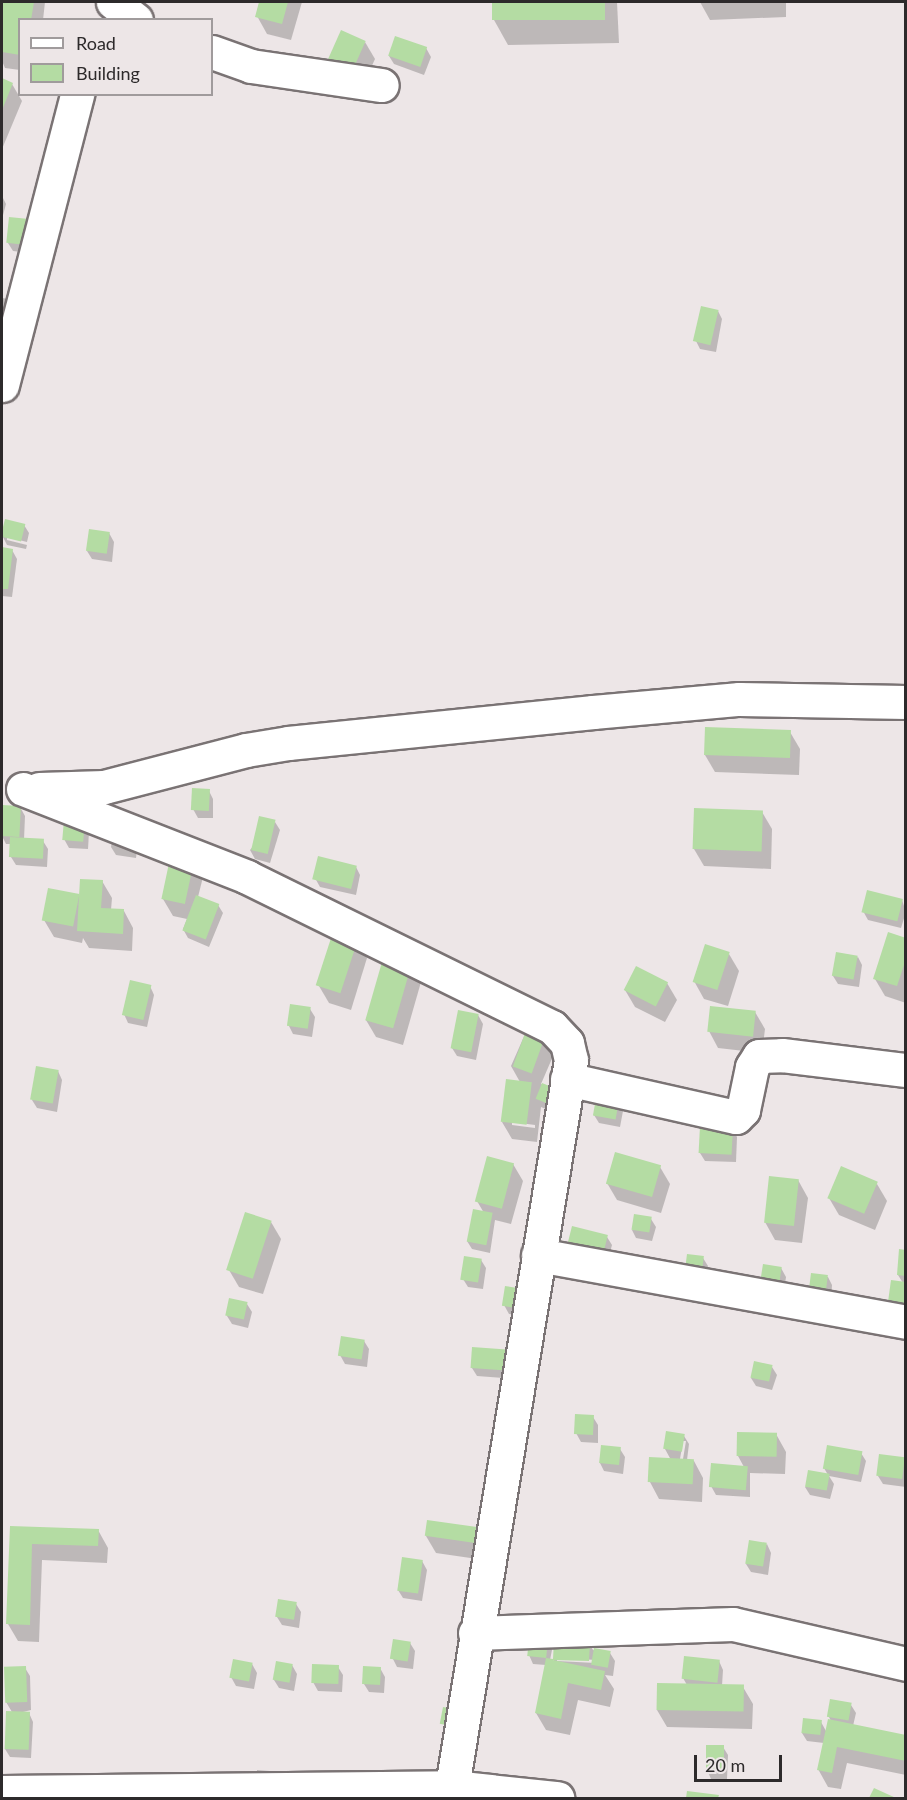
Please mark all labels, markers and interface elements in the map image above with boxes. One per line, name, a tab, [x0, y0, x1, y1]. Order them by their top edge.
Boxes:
legend	[18, 18, 213, 96]
text: Road	[76, 32, 116, 54]
text: Building	[76, 62, 140, 84]
scale bar	[697, 1743, 786, 1781]
text: 20 m	[705, 1754, 745, 1776]

